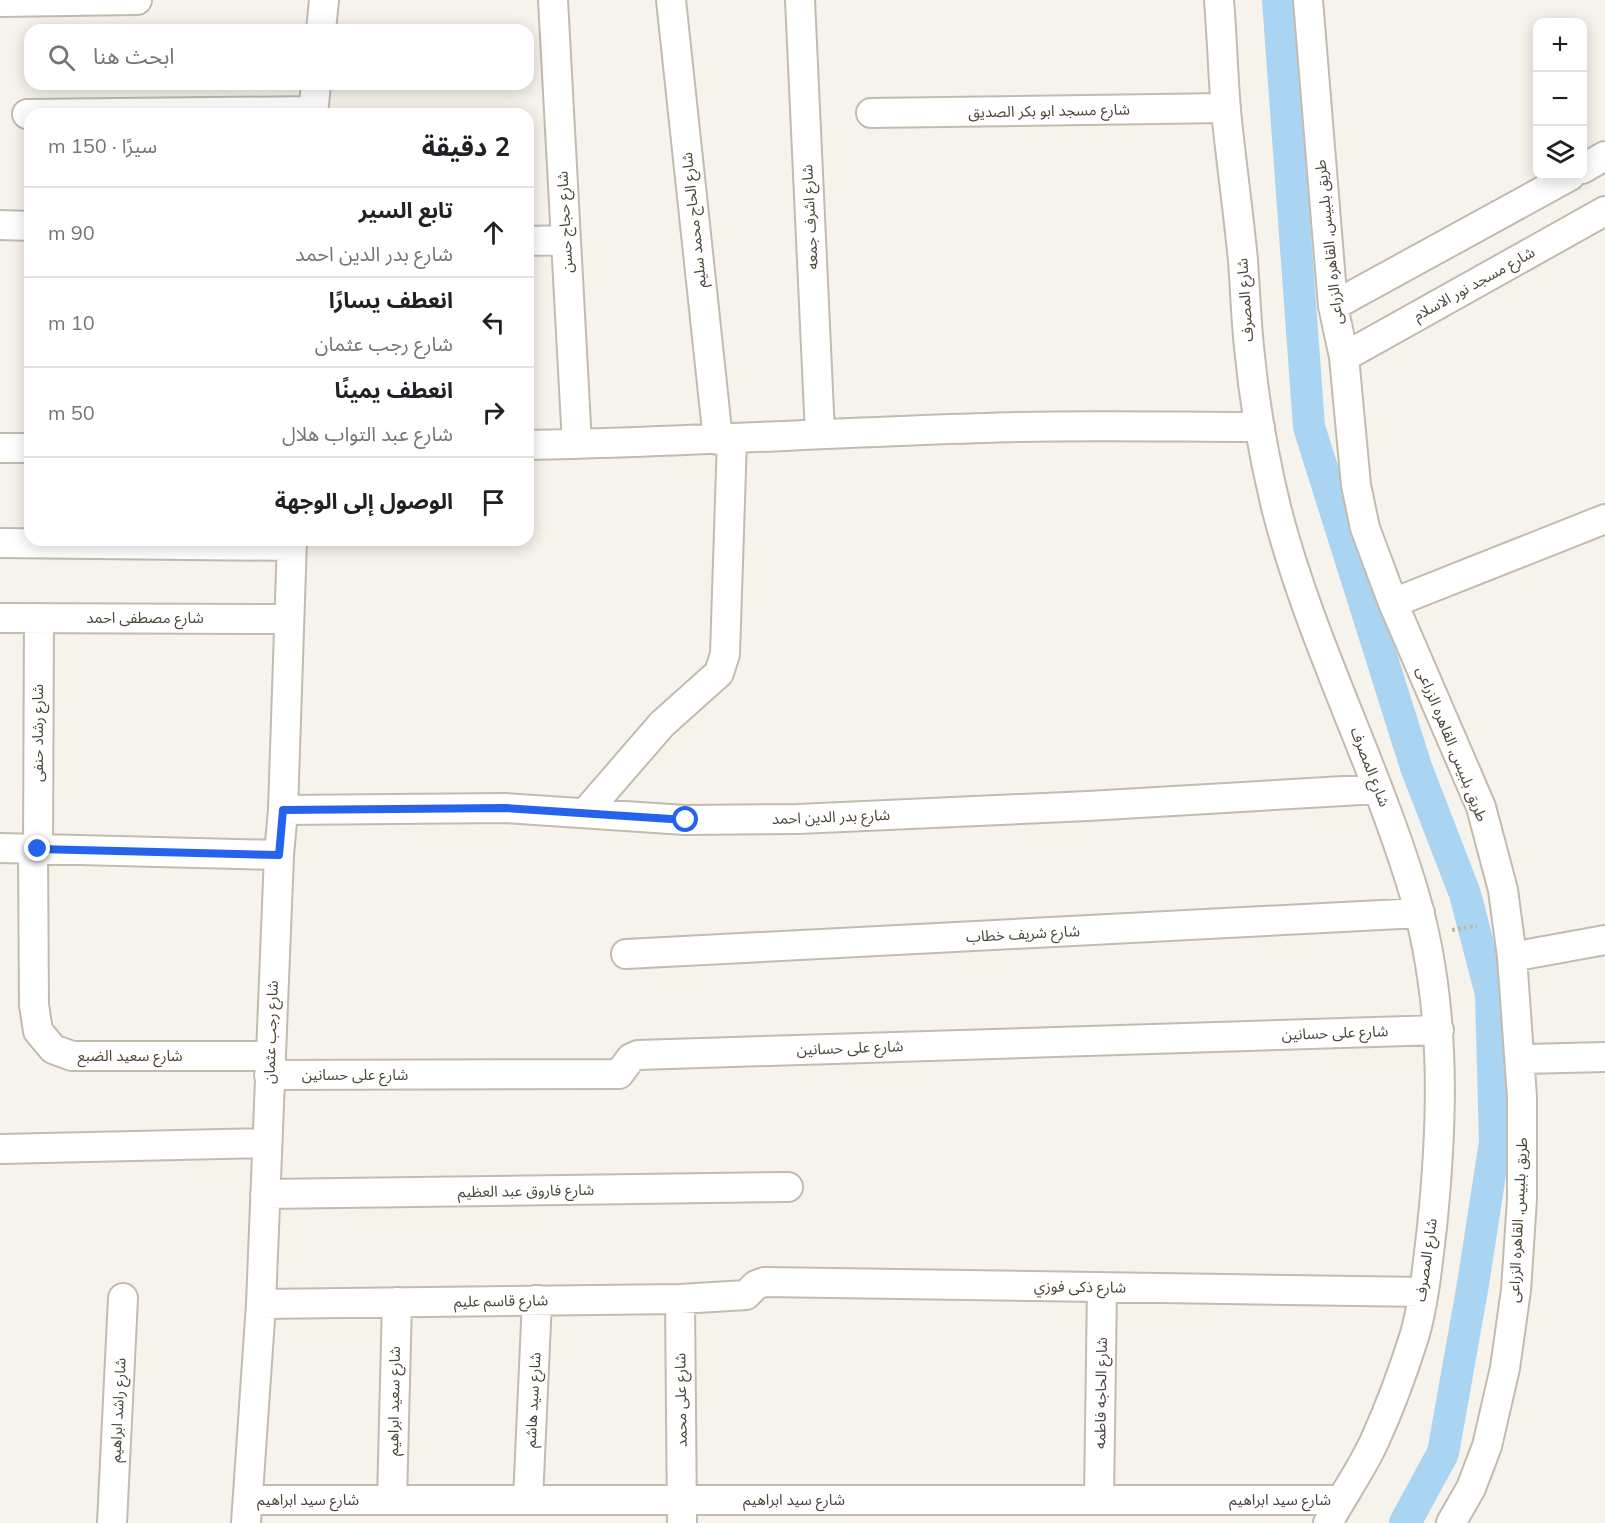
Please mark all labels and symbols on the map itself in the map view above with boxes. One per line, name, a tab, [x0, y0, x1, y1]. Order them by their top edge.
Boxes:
street label: شارع مسجد ابو بكر الصديق	[968, 100, 1130, 124]
street label: شارع الحاج محمد سليم	[677, 151, 713, 289]
street label: طريق بلبيس, القاهره الزراعى	[1310, 159, 1348, 325]
street label: شارع اشرف جمعه	[797, 164, 825, 270]
street label: شارع حجاج حسن	[552, 170, 580, 273]
street label: شارع مسجد نور الاسلام	[1410, 242, 1540, 327]
street label: شارع المصرف	[1232, 257, 1260, 342]
street label: شارع مصطفى احمد	[86, 608, 204, 630]
street label: طريق بلبيس, القاهره الزراعى	[1412, 663, 1492, 825]
street label: شارع رشاد حنفى	[28, 684, 50, 782]
street label: شارع المصرف	[1344, 724, 1394, 811]
street label: شارع بدر الدين احمد	[771, 805, 891, 831]
route start	[672, 806, 698, 832]
route end	[24, 835, 50, 861]
street label: شارع شريف خطاب	[966, 921, 1081, 949]
street label: شارع رجب عثمان	[259, 980, 285, 1084]
street label: شارع على حسانين	[1281, 1021, 1389, 1047]
street label: شارع على حسانين	[796, 1036, 904, 1062]
street label: شارع سعيد الضبع	[77, 1046, 183, 1068]
street label: شارع على حسانين	[302, 1065, 409, 1087]
street label: طريق بلبيس, القاهره الزراعى	[1504, 1137, 1532, 1303]
street label: شارع فاروق عبد العظيم	[458, 1180, 595, 1204]
street label: شارع المصرف	[1410, 1217, 1444, 1303]
street label: شارع ذكى فوزي	[1034, 1276, 1126, 1300]
street label: شارع قاسم عليم	[454, 1290, 549, 1314]
street label: شارع الحاجه فاطمه	[1090, 1337, 1114, 1449]
street label: شارع سعيد ابراهيم	[383, 1346, 407, 1456]
street label: شارع سيد هاشم	[521, 1352, 547, 1448]
street label: شارع على محمد	[670, 1352, 694, 1447]
street label: شارع راشد ابراهيم	[105, 1357, 133, 1463]
street label: شارع سيد ابراهيم	[257, 1490, 359, 1512]
street label: شارع سيد ابراهيم	[743, 1490, 845, 1512]
street label: شارع سيد ابراهيم	[1229, 1490, 1331, 1512]

